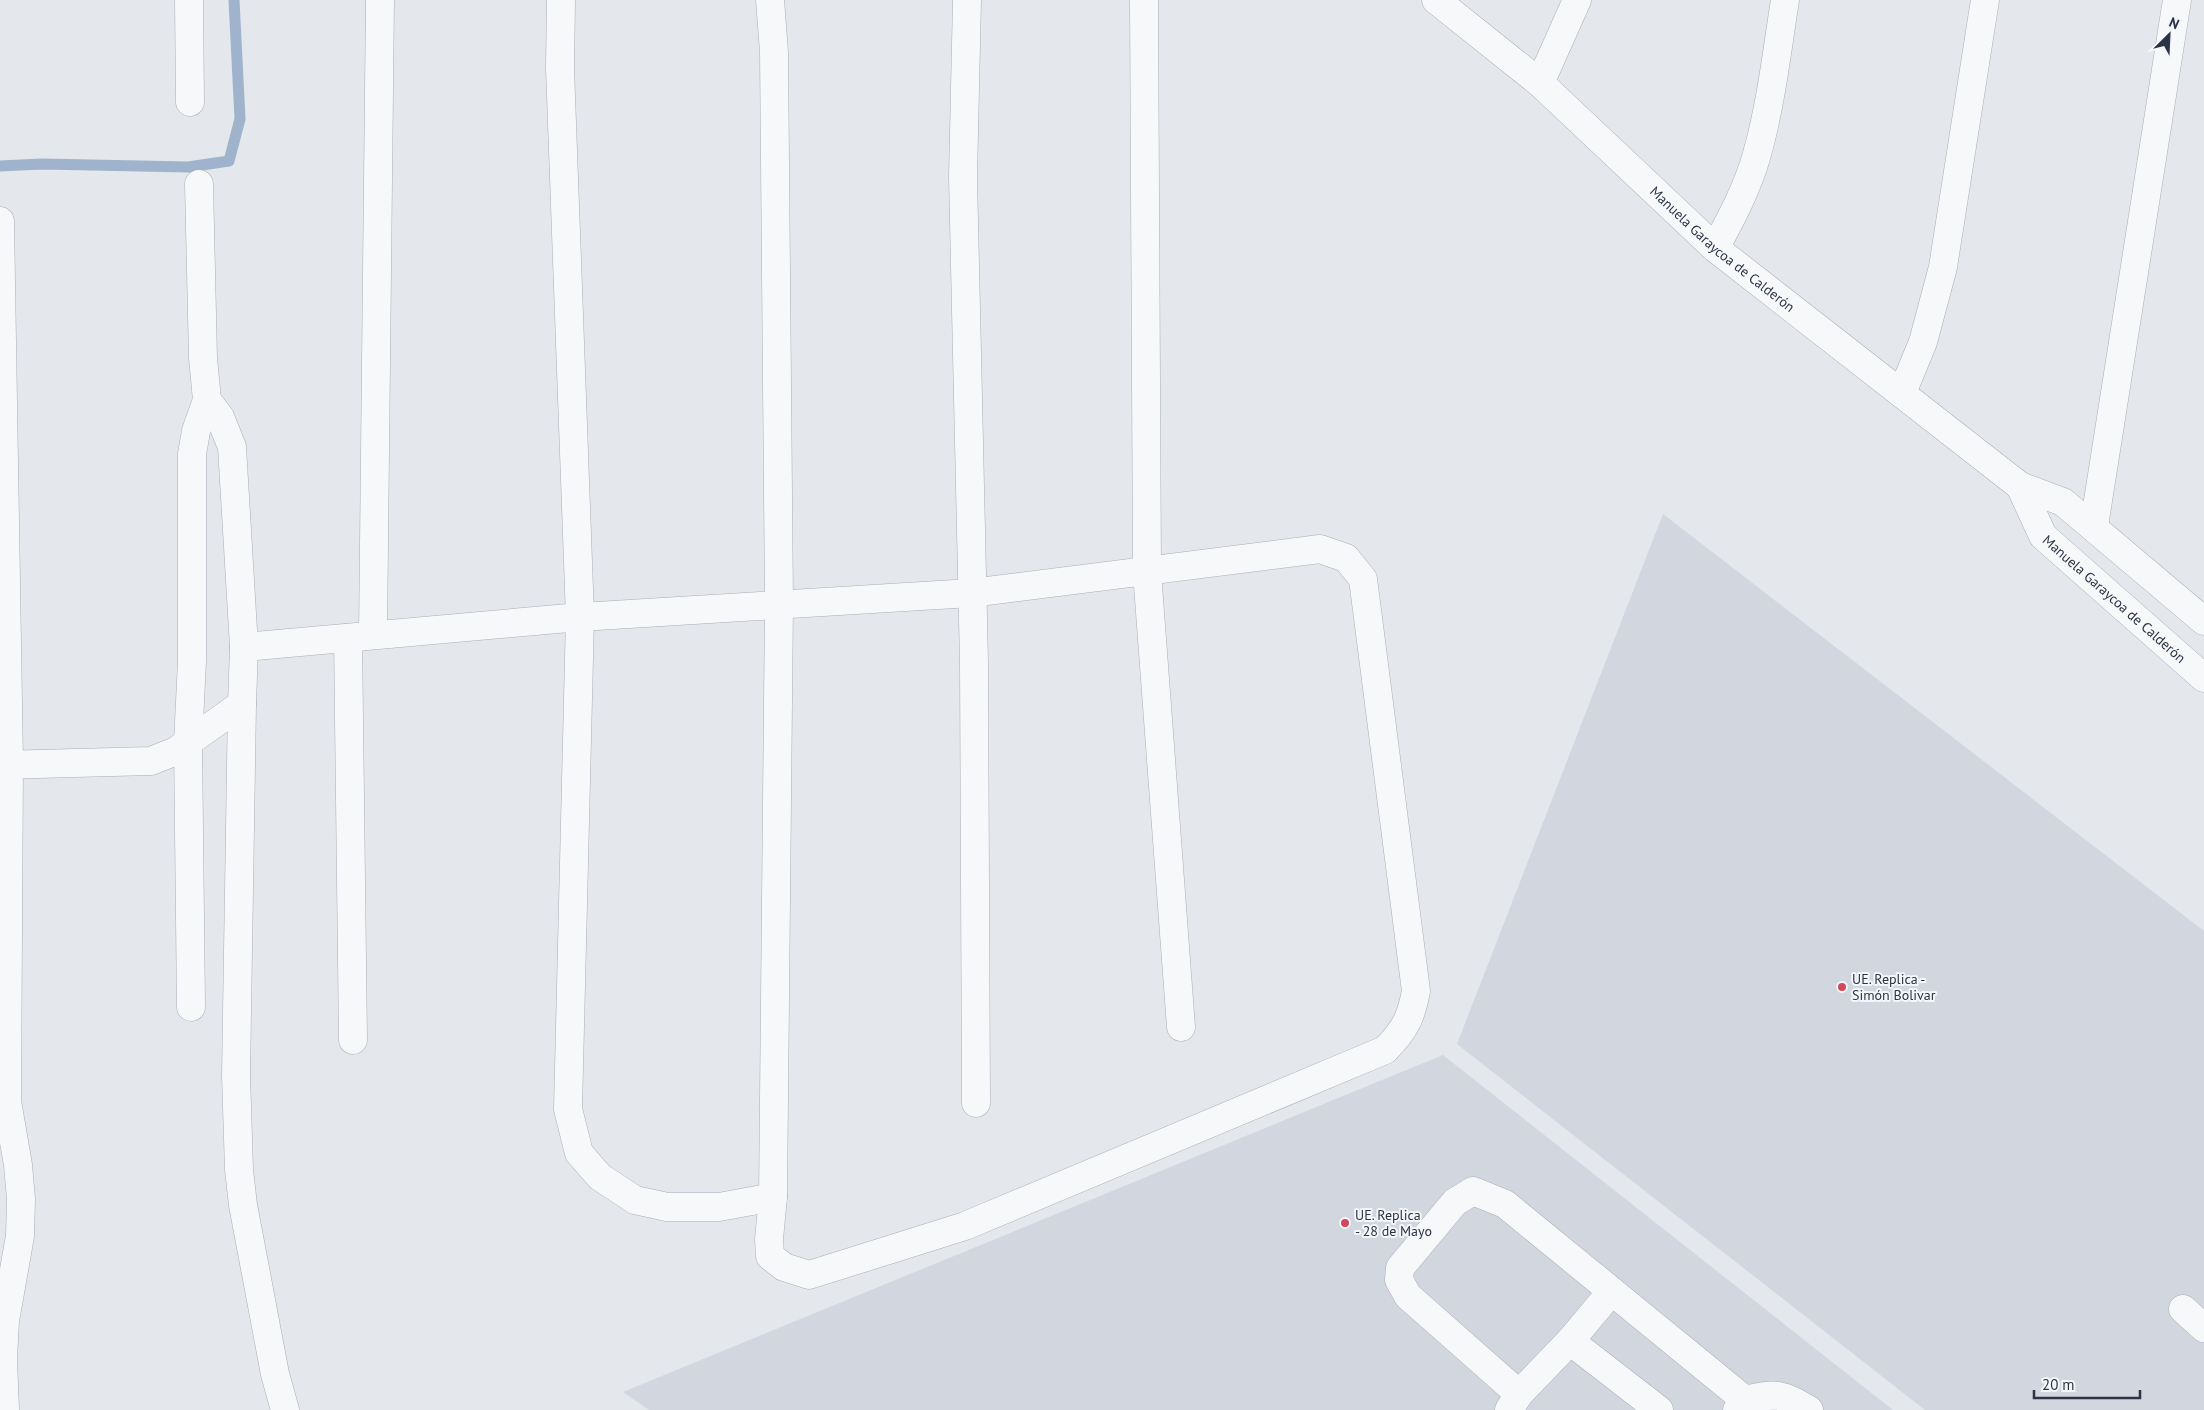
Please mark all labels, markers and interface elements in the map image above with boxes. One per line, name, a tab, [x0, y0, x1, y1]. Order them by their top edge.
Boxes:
north arrow	[2144, 10, 2194, 60]
text: N	[2166, 13, 2182, 33]
street label: Manuela Garaycoa de Calderón	[1646, 182, 1798, 316]
street label: Manuela Garaycoa de Calderón	[2039, 531, 2189, 667]
place label: UE. Replica - Simón Bolivar	[1852, 970, 1936, 1004]
marker: UE. Replica - Simón Bolivar	[1836, 981, 1848, 993]
place label: UE. Replica - 28 de Mayo	[1355, 1206, 1432, 1240]
marker: UE. Replica - 28 de Mayo	[1339, 1217, 1351, 1229]
scale bar	[2034, 1368, 2140, 1400]
text: 20 m	[2042, 1375, 2075, 1394]

